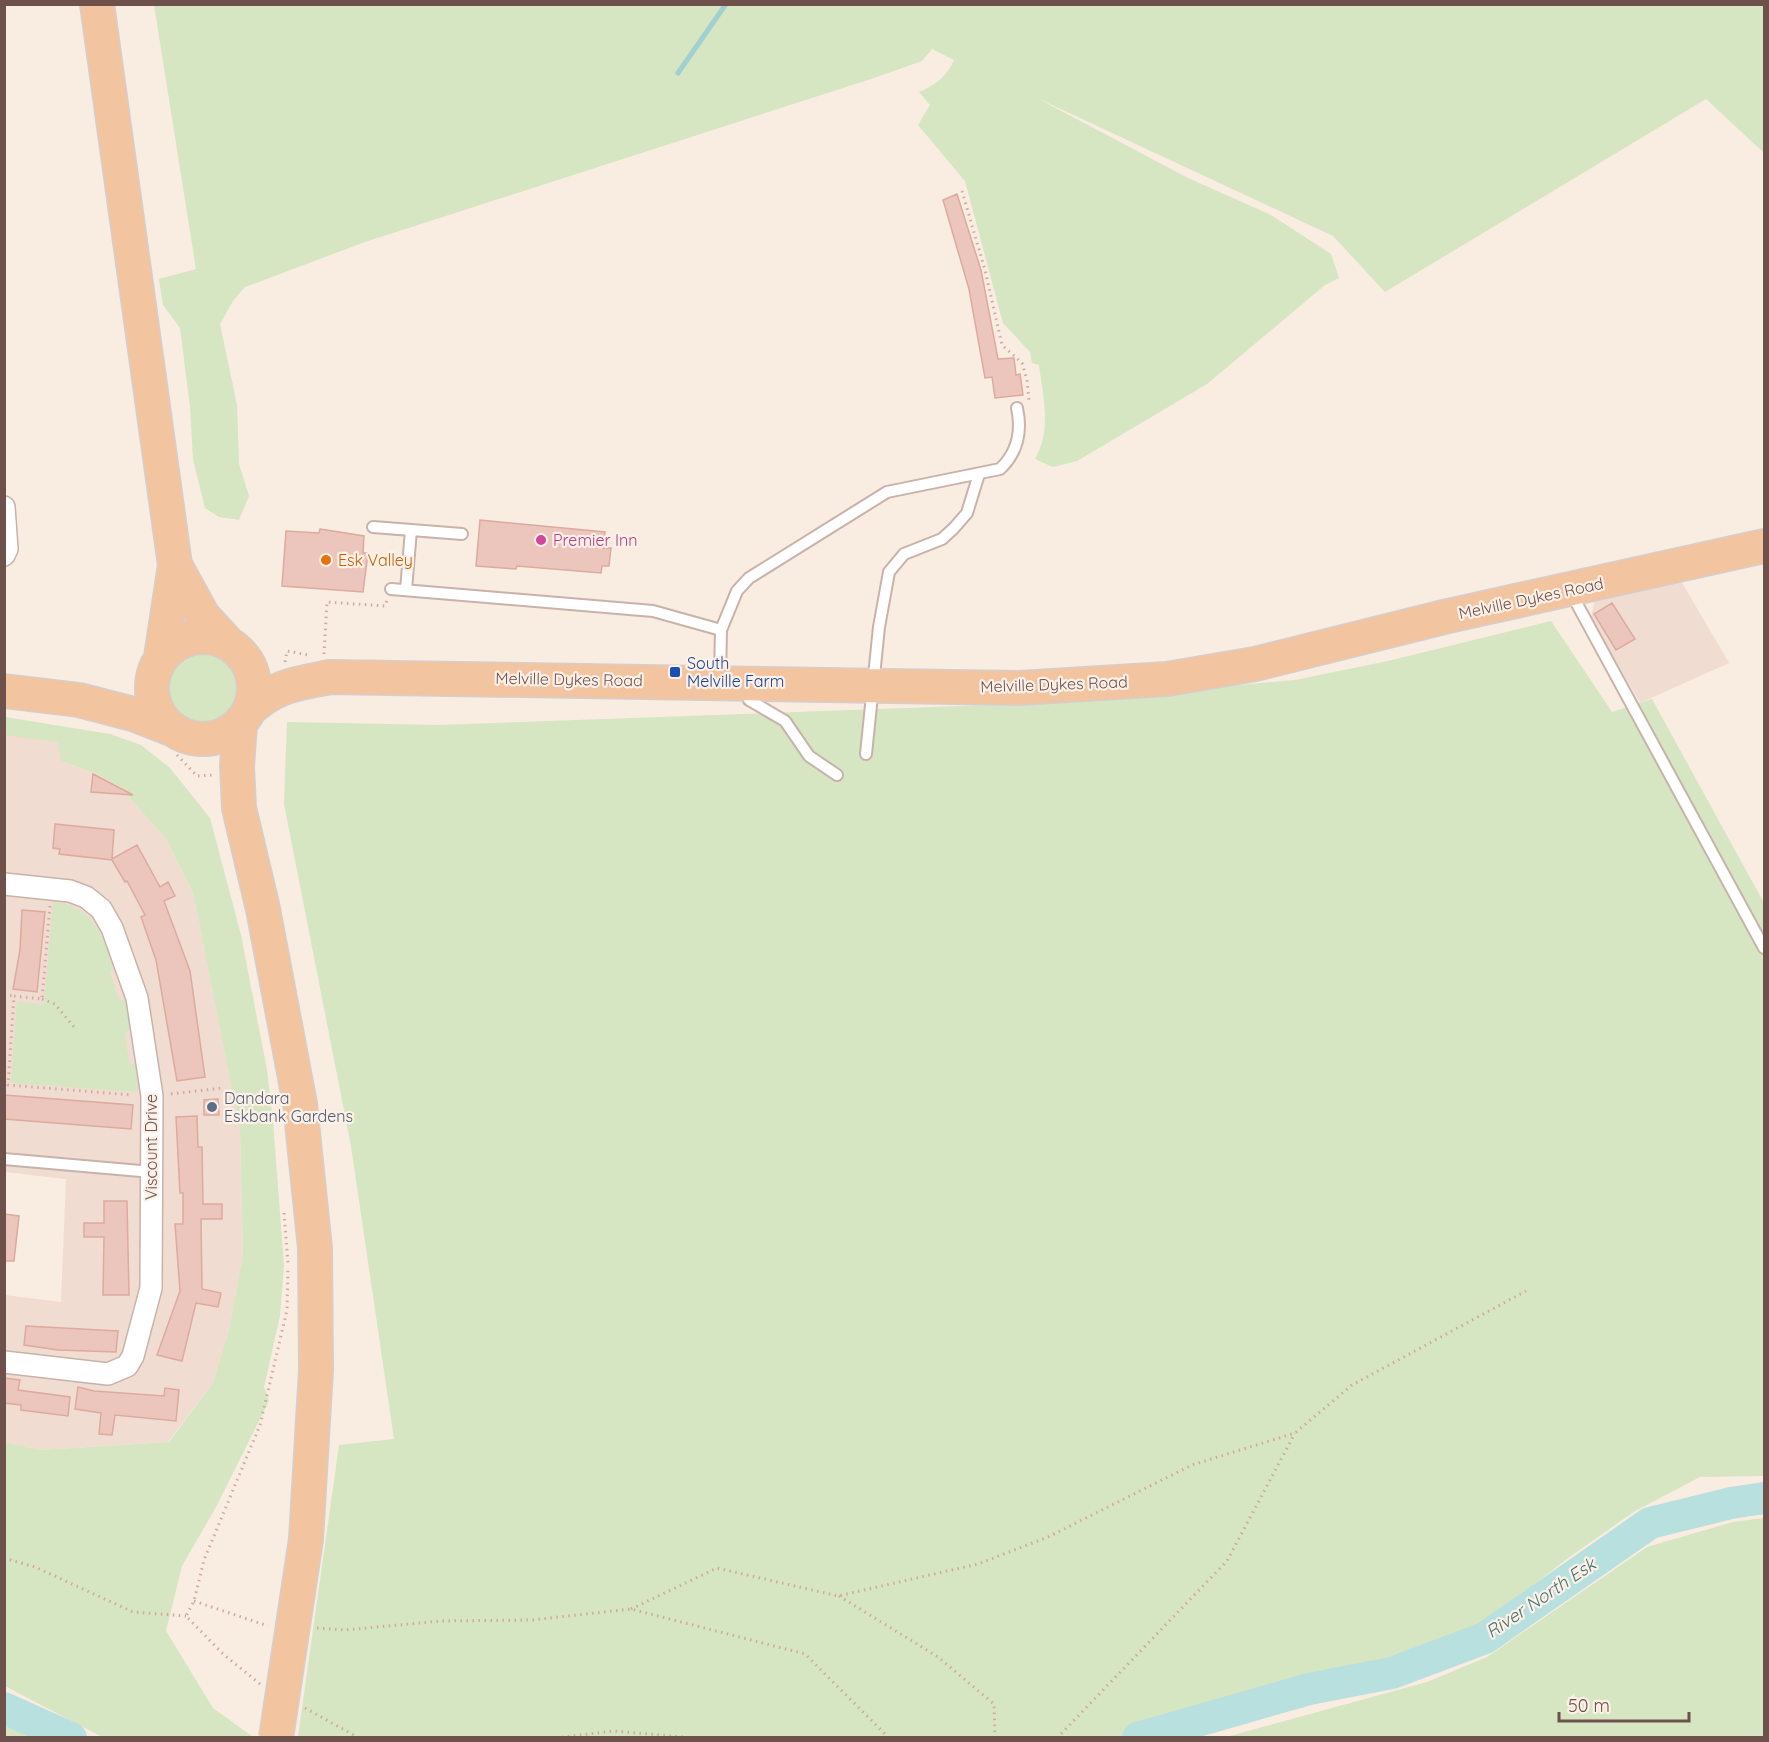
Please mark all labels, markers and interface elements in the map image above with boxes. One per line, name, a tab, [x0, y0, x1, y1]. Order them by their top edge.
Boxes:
place label: Premier Inn	[553, 530, 637, 550]
marker: Premier Inn	[534, 533, 548, 547]
place label: Esk Valley	[338, 550, 413, 570]
marker: Esk Valley	[319, 553, 333, 567]
street label: Melville Dykes Road	[1457, 573, 1605, 623]
place label: South Melville Farm	[687, 653, 784, 691]
marker: South Melville Farm	[668, 665, 682, 679]
street label: Melville Dykes Road	[495, 668, 643, 690]
street label: Melville Dykes Road	[980, 671, 1128, 697]
place label: Dandara Eskbank Gardens	[224, 1088, 353, 1126]
street label: Viscount Drive	[141, 1094, 161, 1200]
marker: Dandara Eskbank Gardens	[205, 1100, 219, 1114]
water label: River North Esk	[1481, 1552, 1601, 1643]
scale bar	[1559, 1685, 1690, 1723]
text: 50 m	[1568, 1694, 1610, 1717]

